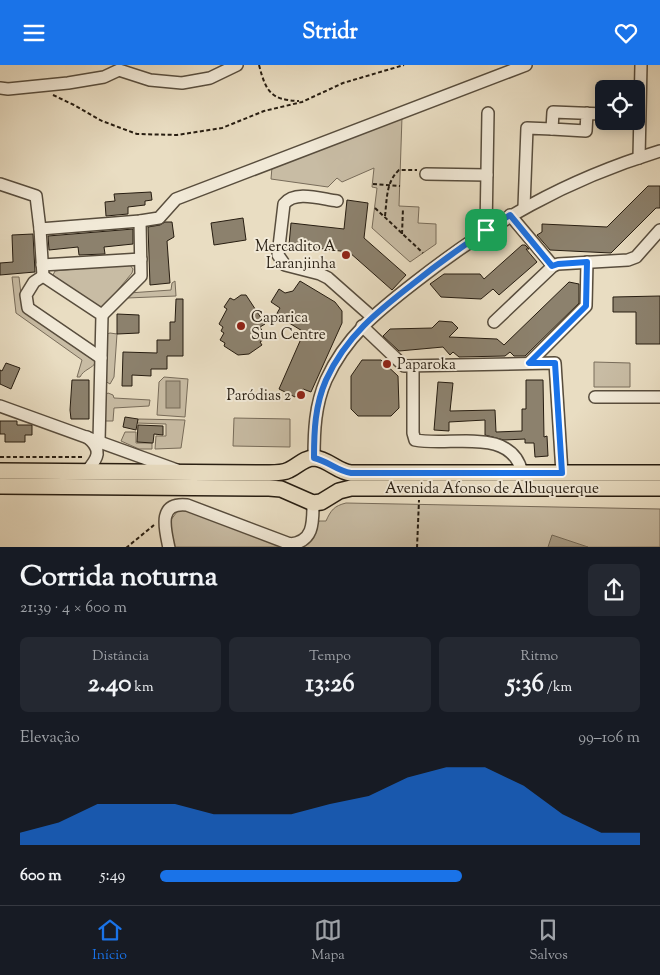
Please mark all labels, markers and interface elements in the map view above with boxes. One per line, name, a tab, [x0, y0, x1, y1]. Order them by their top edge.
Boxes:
text: Stridr	[302, 17, 358, 49]
icon: menu	[20, 19, 48, 47]
icon: heart	[612, 19, 640, 47]
map controls	[595, 80, 645, 130]
button: locate	[595, 80, 645, 130]
pin	[465, 209, 507, 251]
icon: arrive	[472, 216, 500, 244]
place label: Mercadito A Laranjinha	[255, 237, 336, 275]
marker: Mercadito A Laranjinha	[340, 249, 352, 261]
place label: Caparica Sun Centre	[251, 308, 326, 346]
marker: Caparica Sun Centre	[235, 320, 247, 332]
place label: Paparoka	[397, 355, 456, 376]
marker: Paparoka	[381, 358, 393, 370]
place label: Paródias 2	[226, 386, 291, 407]
marker: Paródias 2	[295, 389, 307, 401]
street label: Avenida Afonso de Albuquerque	[385, 479, 599, 500]
text: Corrida noturna	[20, 558, 218, 598]
button: share	[588, 564, 640, 616]
text: 21:39 · 4 × 600 m	[20, 597, 127, 620]
text: Distância	[92, 647, 149, 667]
text: Tempo	[309, 647, 351, 667]
text: Ritmo	[520, 647, 558, 667]
text: 2.40	[88, 667, 131, 703]
text: 13:26	[305, 667, 355, 703]
text: 5:36	[506, 667, 544, 703]
text: km	[131, 678, 154, 698]
text: /km	[544, 678, 572, 698]
text: Elevação	[20, 727, 80, 750]
text: 99–106 m	[578, 727, 640, 750]
text: 600 m	[20, 865, 62, 888]
text: 5:49	[100, 865, 125, 888]
tab: Início	[92, 916, 127, 966]
tab: Mapa	[311, 916, 345, 966]
tab: Salvos	[529, 916, 568, 966]

